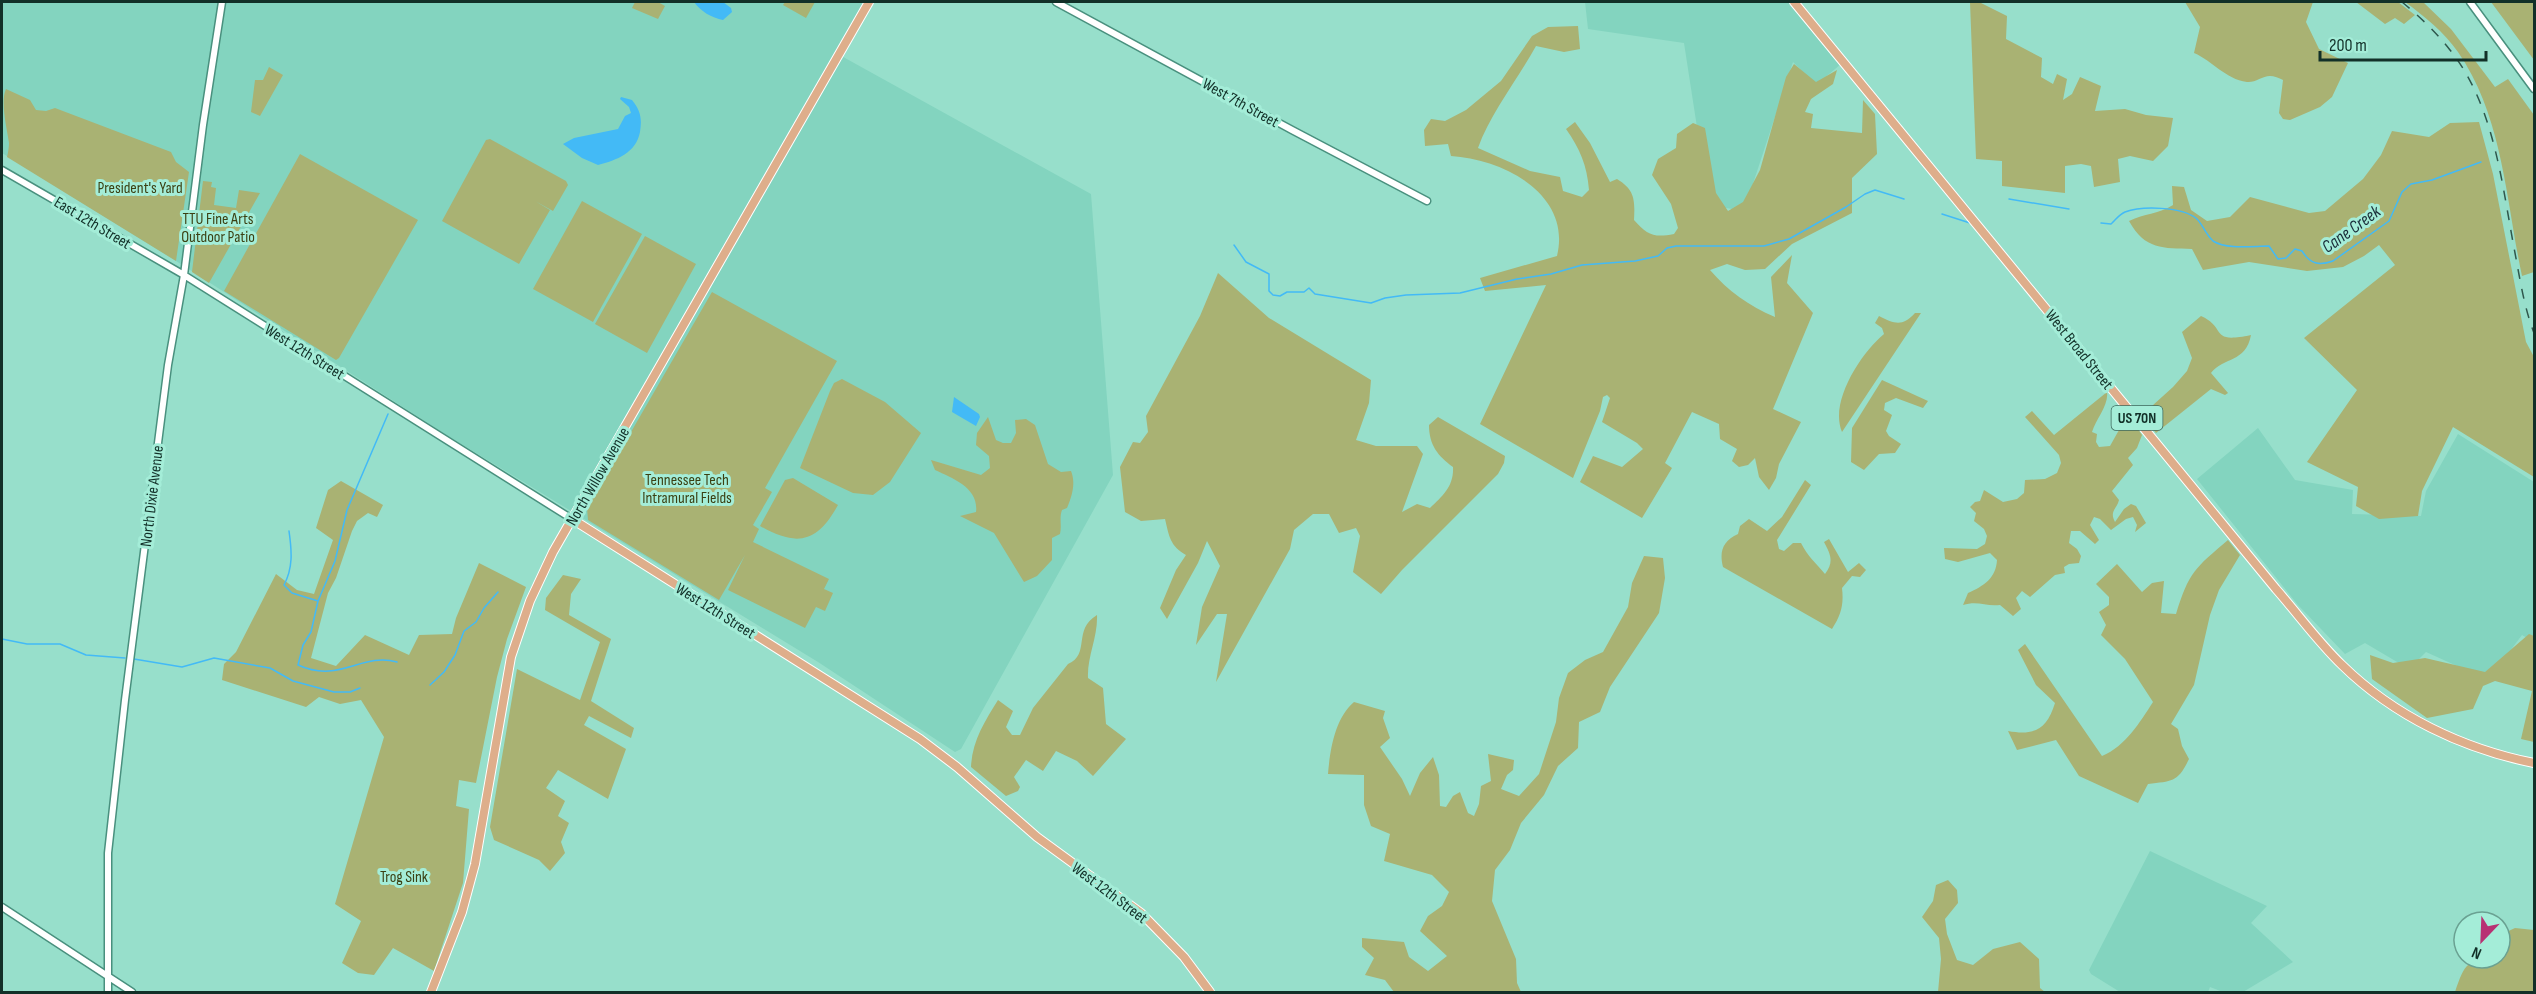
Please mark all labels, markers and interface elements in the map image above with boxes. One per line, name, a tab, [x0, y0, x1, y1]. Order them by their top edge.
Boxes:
scale bar	[2320, 24, 2486, 62]
text: 200 m	[2329, 35, 2367, 56]
street label: West 7th Street	[1199, 75, 1282, 132]
park label: President's Yard	[97, 179, 183, 198]
street label: East 12th Street	[50, 193, 134, 254]
water label: Cane Creek	[2318, 200, 2386, 258]
park label: TTU Fine Arts Outdoor Patio	[181, 210, 255, 247]
street label: West Broad Street	[2041, 306, 2117, 394]
street label: West 12th Street	[261, 320, 348, 384]
road number: US 70N	[2112, 406, 2162, 430]
street label: North Willow Avenue	[562, 424, 634, 529]
street label: North Dixie Avenue	[137, 445, 168, 548]
park label: Tennessee Tech Intramural Fields	[642, 471, 732, 508]
street label: West 12th Street	[672, 579, 759, 643]
street label: West 12th Street	[1067, 858, 1151, 928]
park label: Trog Sink	[380, 868, 428, 887]
north arrow	[2452, 910, 2512, 970]
text: N	[2469, 942, 2484, 963]

